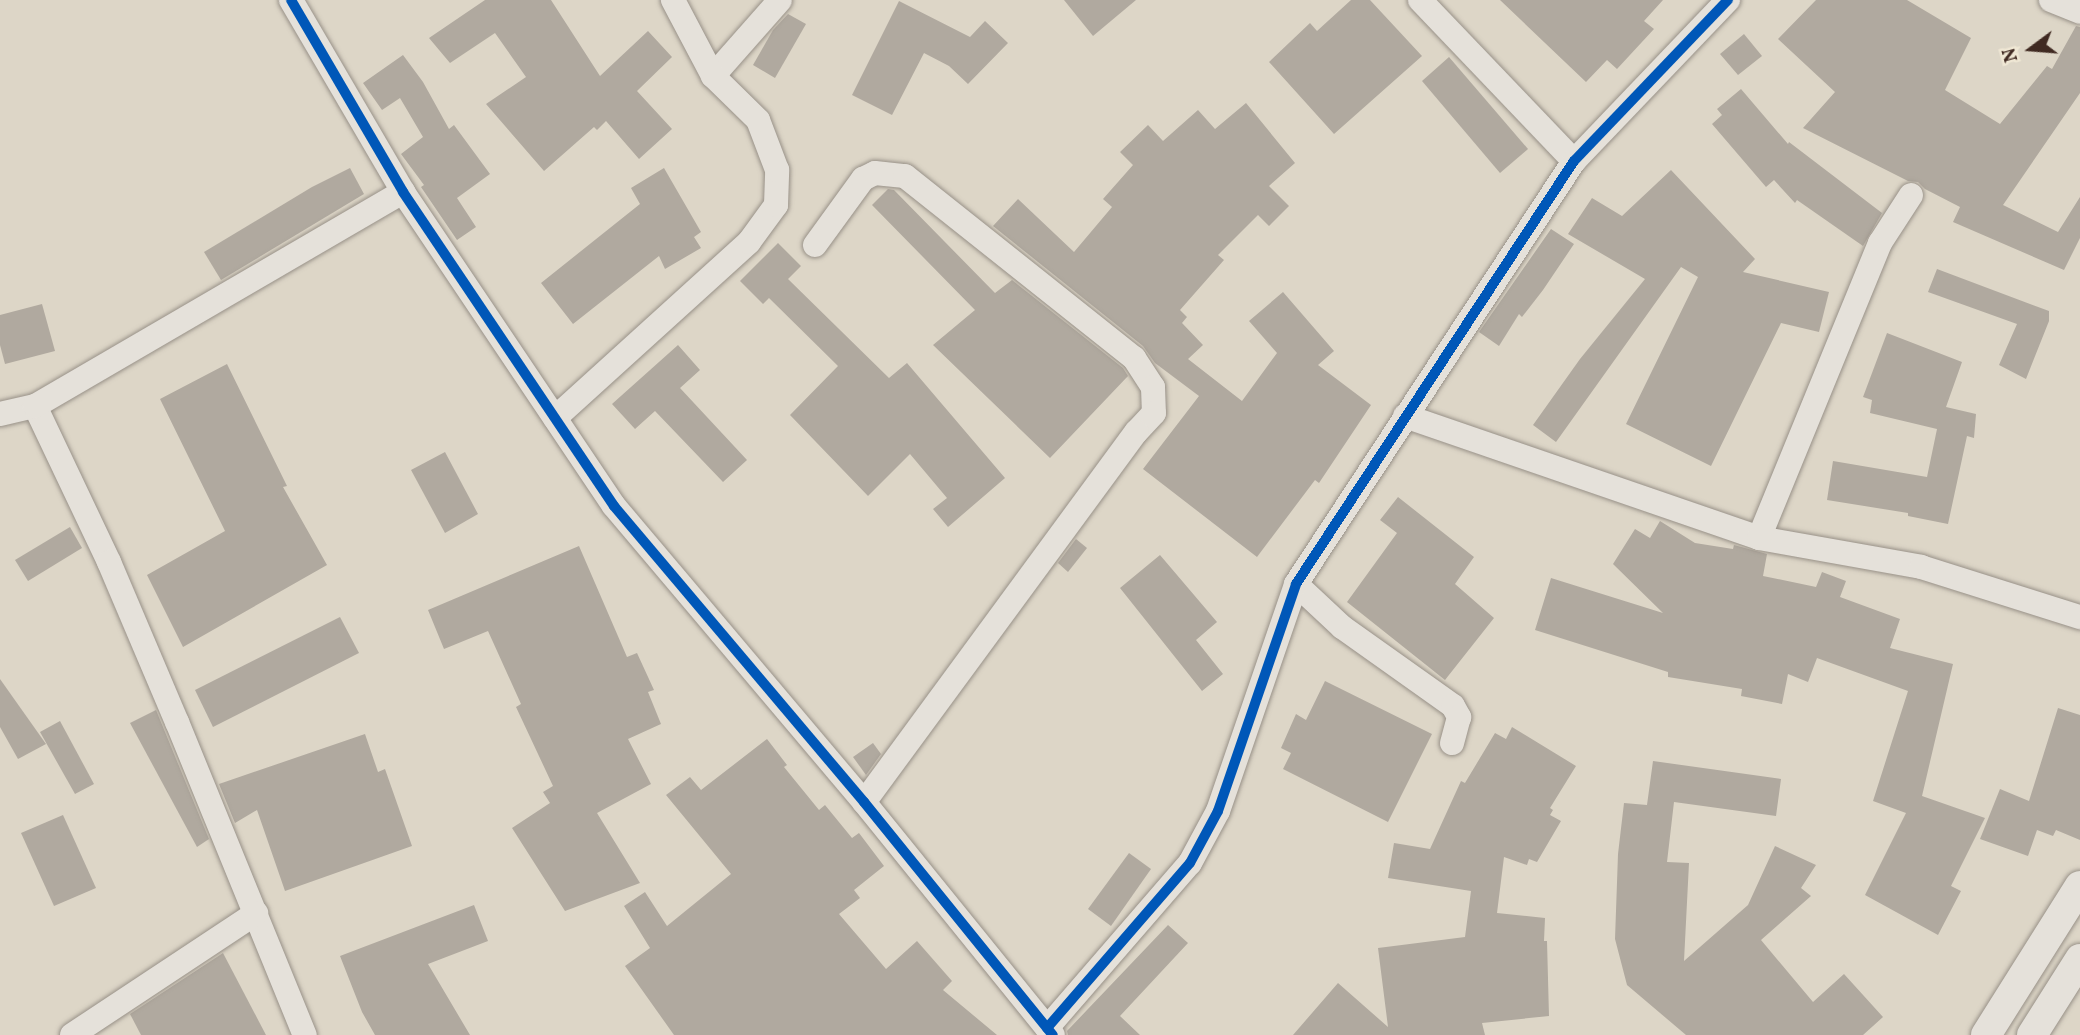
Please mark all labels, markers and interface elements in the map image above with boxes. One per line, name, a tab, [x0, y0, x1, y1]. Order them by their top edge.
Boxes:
north arrow	[1996, 14, 2066, 84]
text: N	[1996, 45, 2025, 65]

